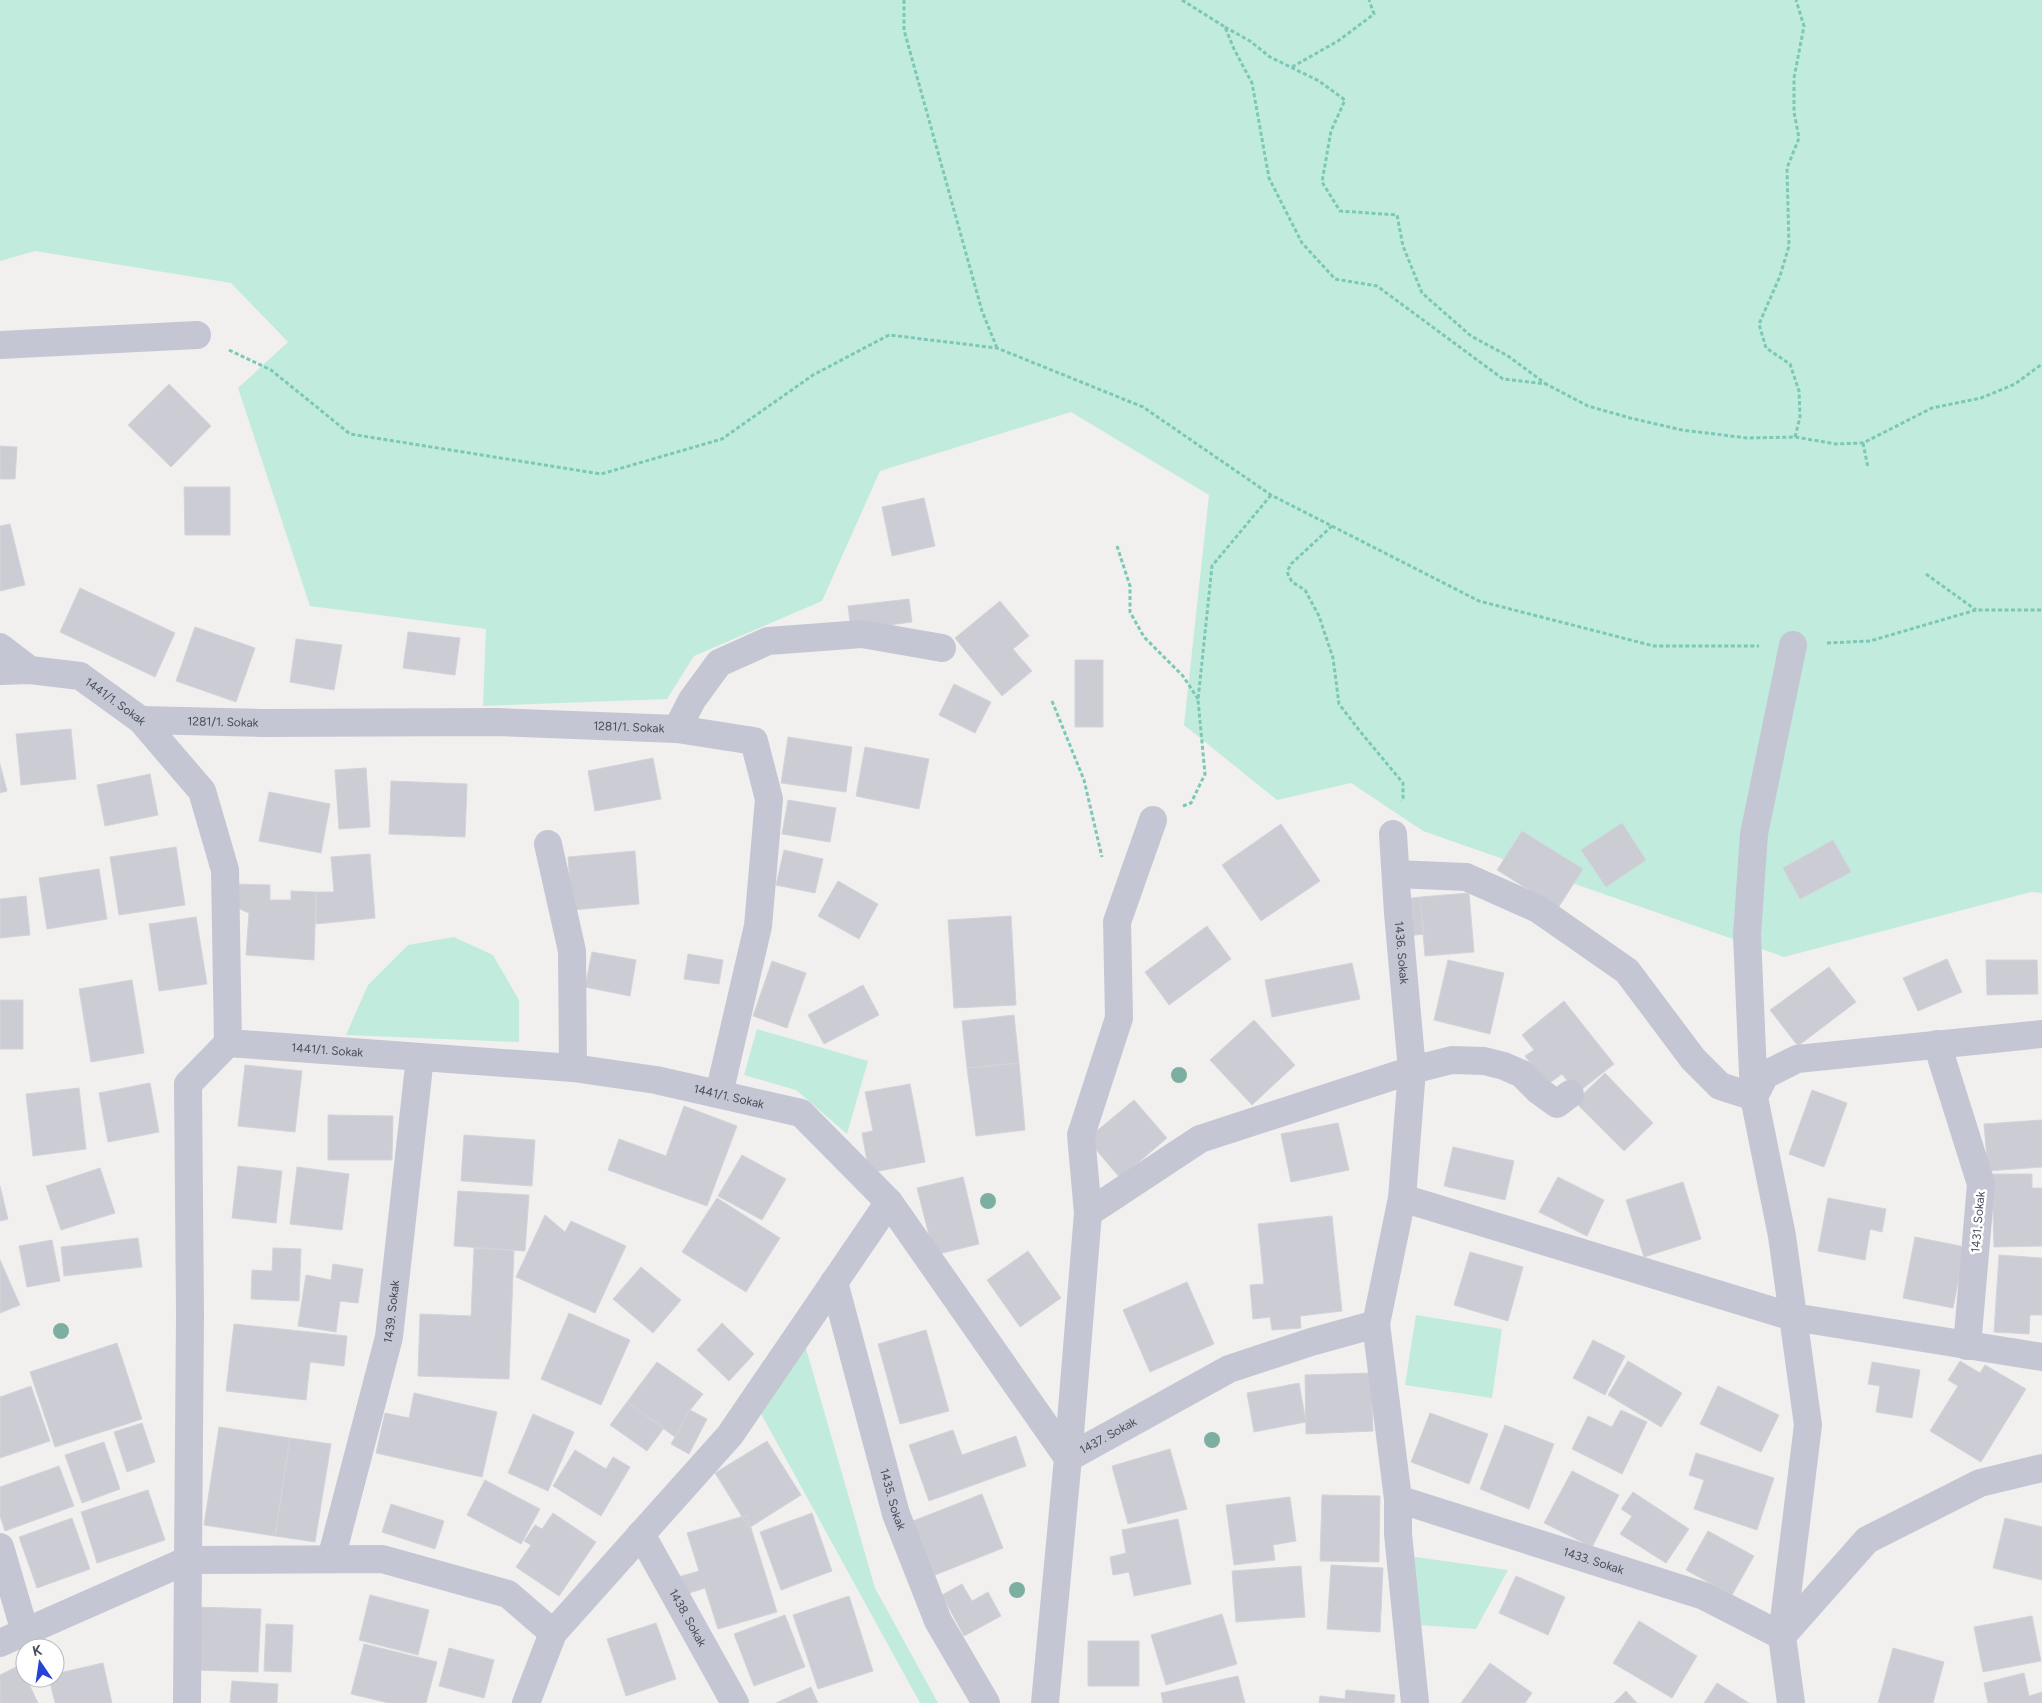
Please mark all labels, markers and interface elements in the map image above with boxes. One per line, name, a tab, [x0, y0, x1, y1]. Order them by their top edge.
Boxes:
street label: 1441/1. Sokak	[82, 675, 149, 728]
street label: 1281/1. Sokak	[187, 714, 259, 730]
street label: 1281/1. Sokak	[593, 719, 665, 736]
street label: 1436. Sokak	[1392, 921, 1411, 985]
street label: 1441/1. Sokak	[291, 1041, 364, 1060]
street label: 1441/1. Sokak	[692, 1082, 766, 1111]
street label: 1431. Sokak	[1968, 1191, 1988, 1253]
street label: 1439. Sokak	[381, 1279, 402, 1345]
street label: 1437. Sokak	[1077, 1414, 1139, 1457]
street label: 1435. Sokak	[877, 1467, 909, 1532]
street label: 1433. Sokak	[1561, 1545, 1626, 1577]
street label: 1438. Sokak	[666, 1587, 709, 1649]
north arrow	[15, 1638, 65, 1688]
text: K	[31, 1641, 44, 1660]

